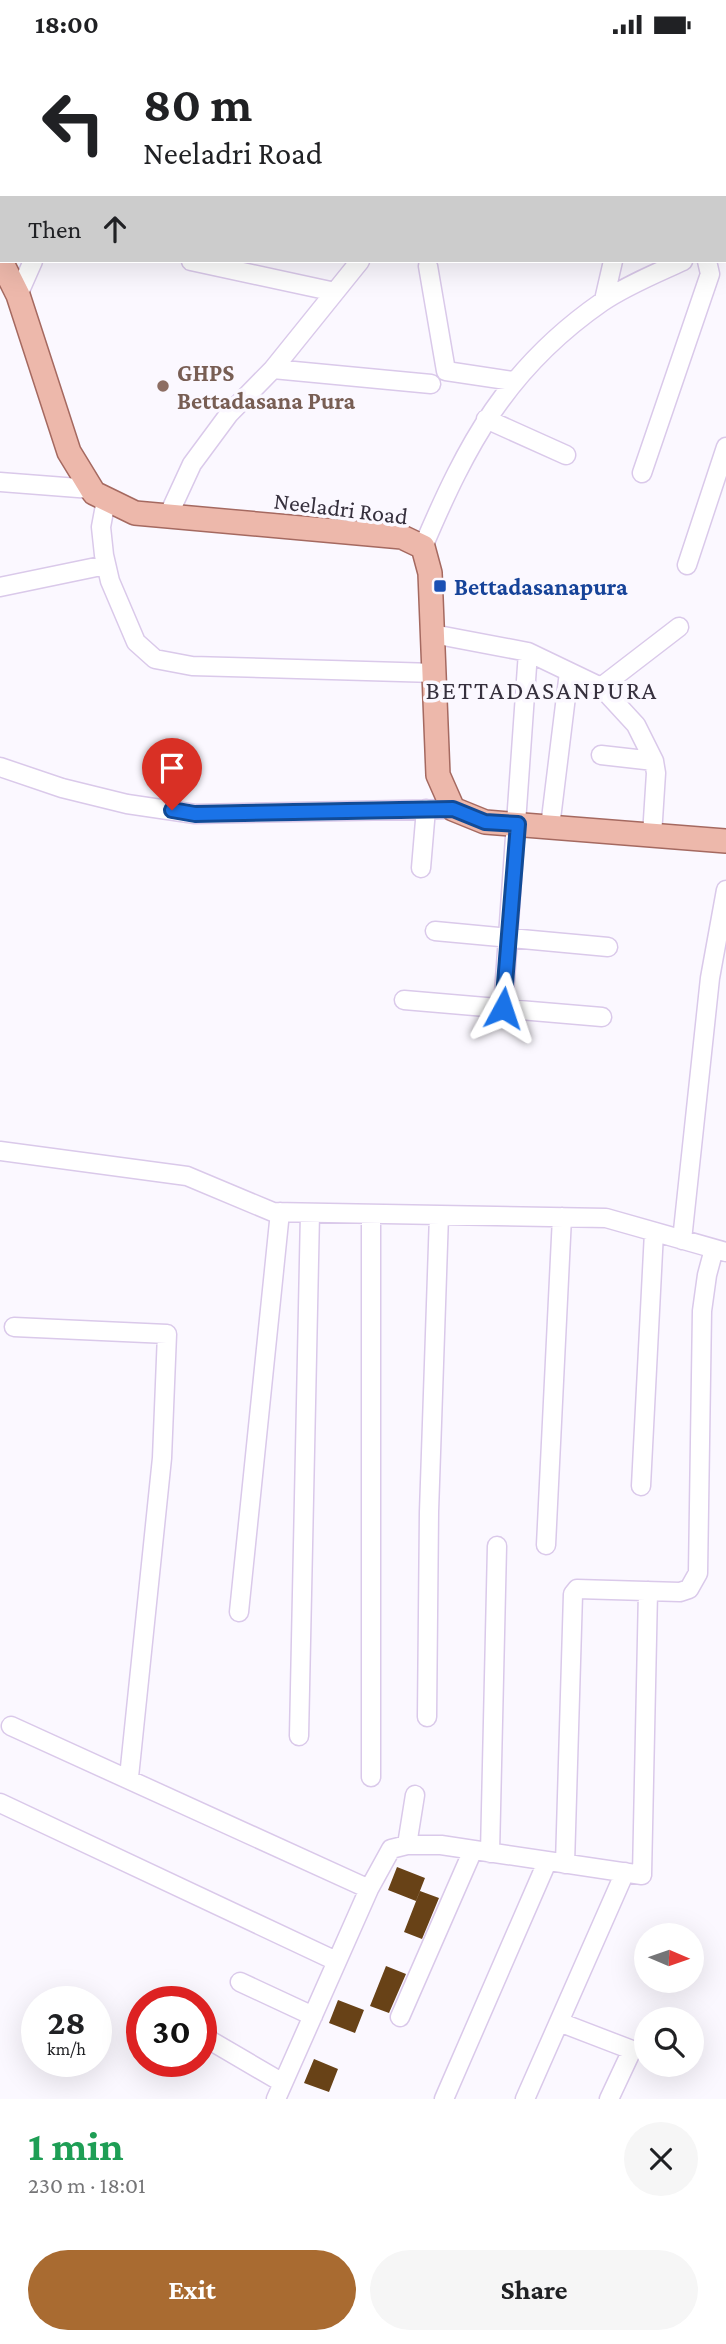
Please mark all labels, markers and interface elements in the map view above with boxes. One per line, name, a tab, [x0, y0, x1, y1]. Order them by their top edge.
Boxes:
text: 18:00	[35, 10, 99, 39]
icon: left	[28, 77, 119, 168]
text: 80 m	[143, 77, 252, 132]
text: Neeladri Road	[143, 135, 323, 171]
icon: ahead	[96, 210, 134, 248]
text: Then	[28, 215, 82, 244]
place label: GHPS Bettadasana Pura	[177, 359, 356, 414]
marker: GHPS Bettadasana Pura	[155, 378, 171, 394]
street label: Neeladri Road	[272, 486, 410, 530]
place label: Bettadasanapura	[454, 573, 628, 600]
marker: Bettadasanapura	[432, 578, 448, 594]
district label: BETTADASANPURA	[426, 676, 658, 705]
pin	[142, 738, 202, 810]
icon: arrive	[153, 749, 191, 787]
position arrow	[466, 971, 540, 1045]
north arrow	[634, 1923, 704, 1993]
map controls	[634, 1923, 704, 2077]
speed limit sign: 30	[126, 1986, 217, 2077]
text: 28	[47, 2003, 86, 2042]
button: search	[634, 2007, 704, 2077]
text: km/h	[47, 2039, 86, 2059]
text: 1 min	[28, 2122, 124, 2169]
button: close	[624, 2122, 698, 2196]
text: 230 m · 18:01	[28, 2172, 146, 2198]
button: Exit	[28, 2250, 356, 2330]
button: Share	[370, 2250, 698, 2330]

